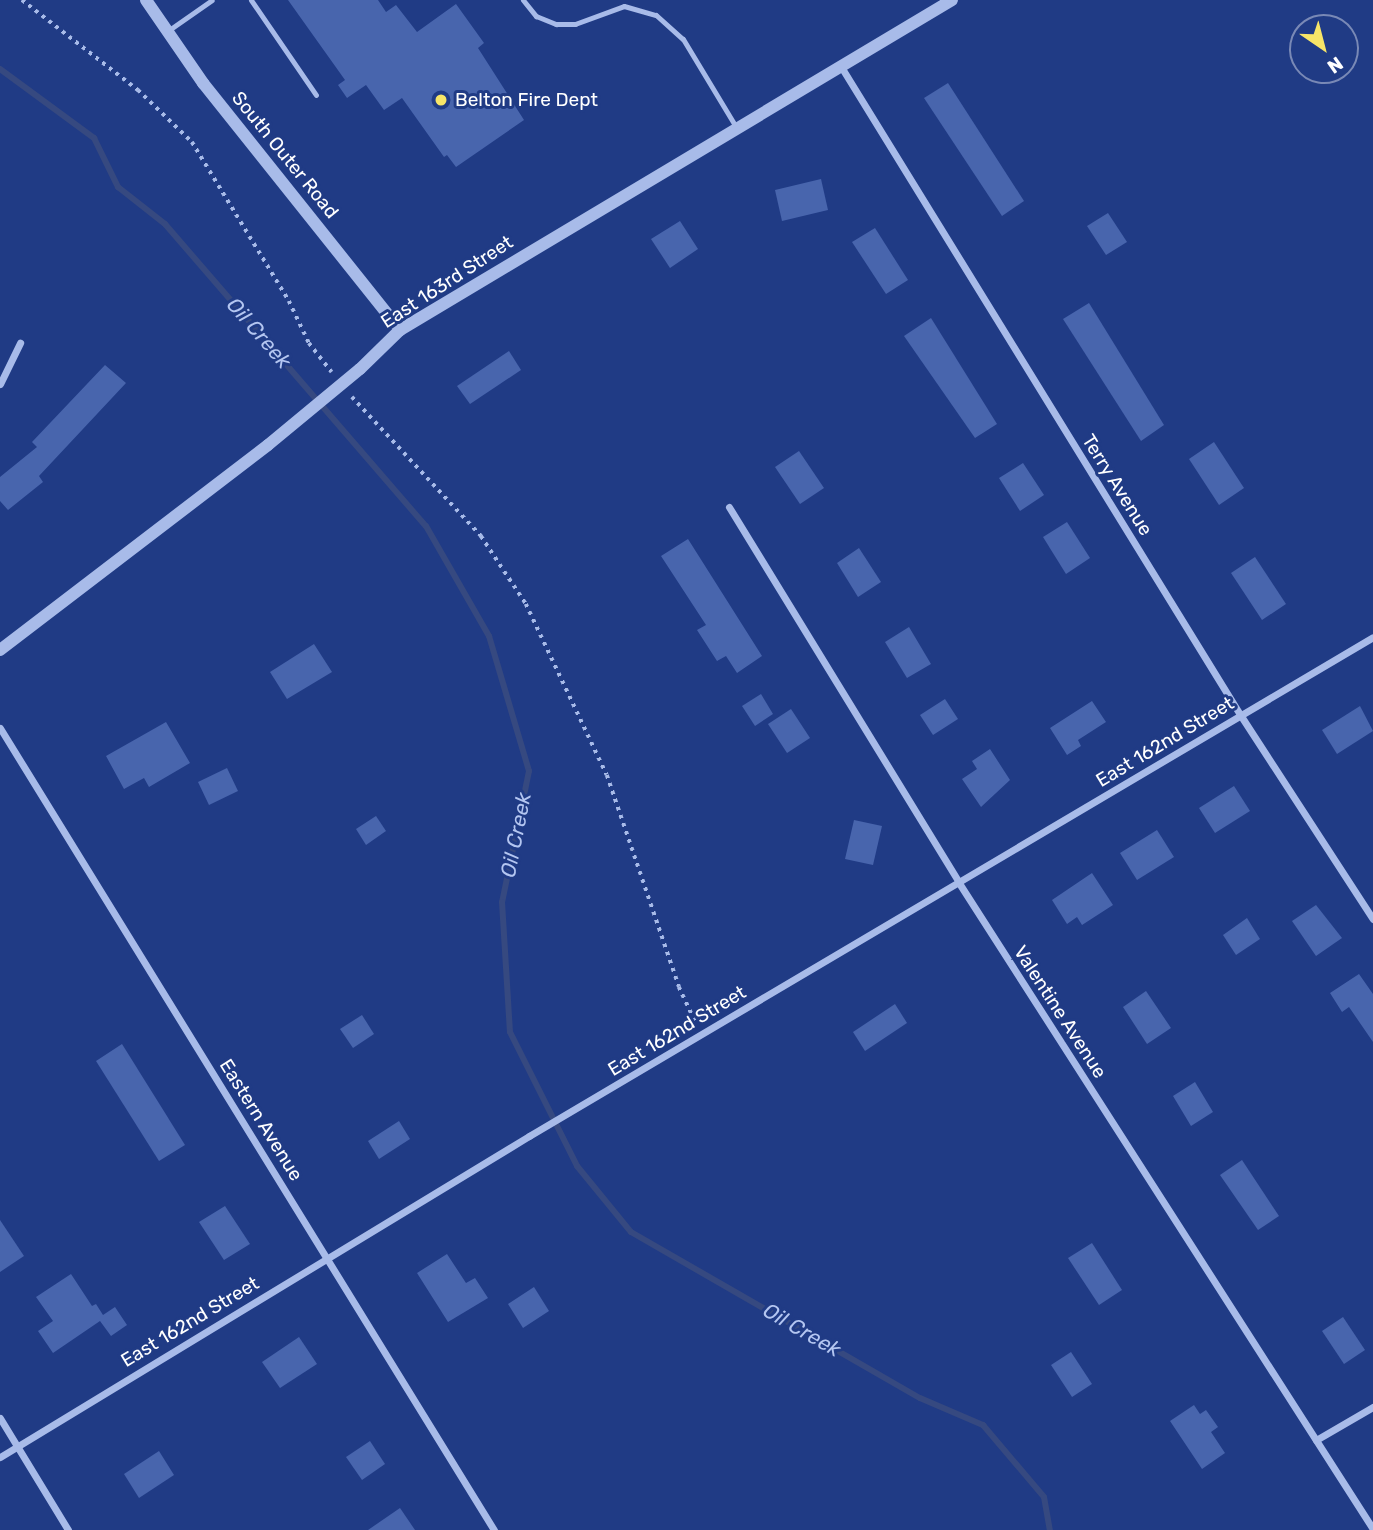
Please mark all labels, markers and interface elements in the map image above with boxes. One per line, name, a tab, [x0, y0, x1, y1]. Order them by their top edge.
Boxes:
north arrow	[1289, 14, 1359, 84]
text: N	[1323, 52, 1347, 78]
street label: South Outer Road	[227, 87, 343, 223]
place label: Belton Fire Dept	[455, 89, 598, 111]
marker: Belton Fire Dept	[433, 92, 449, 108]
street label: East 163rd Street	[377, 231, 517, 333]
water label: Oil Creek	[221, 292, 297, 374]
street label: Terry Avenue	[1077, 430, 1157, 540]
street label: East 162nd Street	[1092, 692, 1238, 792]
water label: Oil Creek	[495, 790, 537, 880]
street label: Valentine Avenue	[1009, 941, 1111, 1083]
street label: East 162nd Street	[604, 981, 750, 1081]
street label: Eastern Avenue	[214, 1055, 308, 1185]
street label: East 162nd Street	[117, 1272, 263, 1372]
water label: Oil Creek	[759, 1298, 845, 1362]

